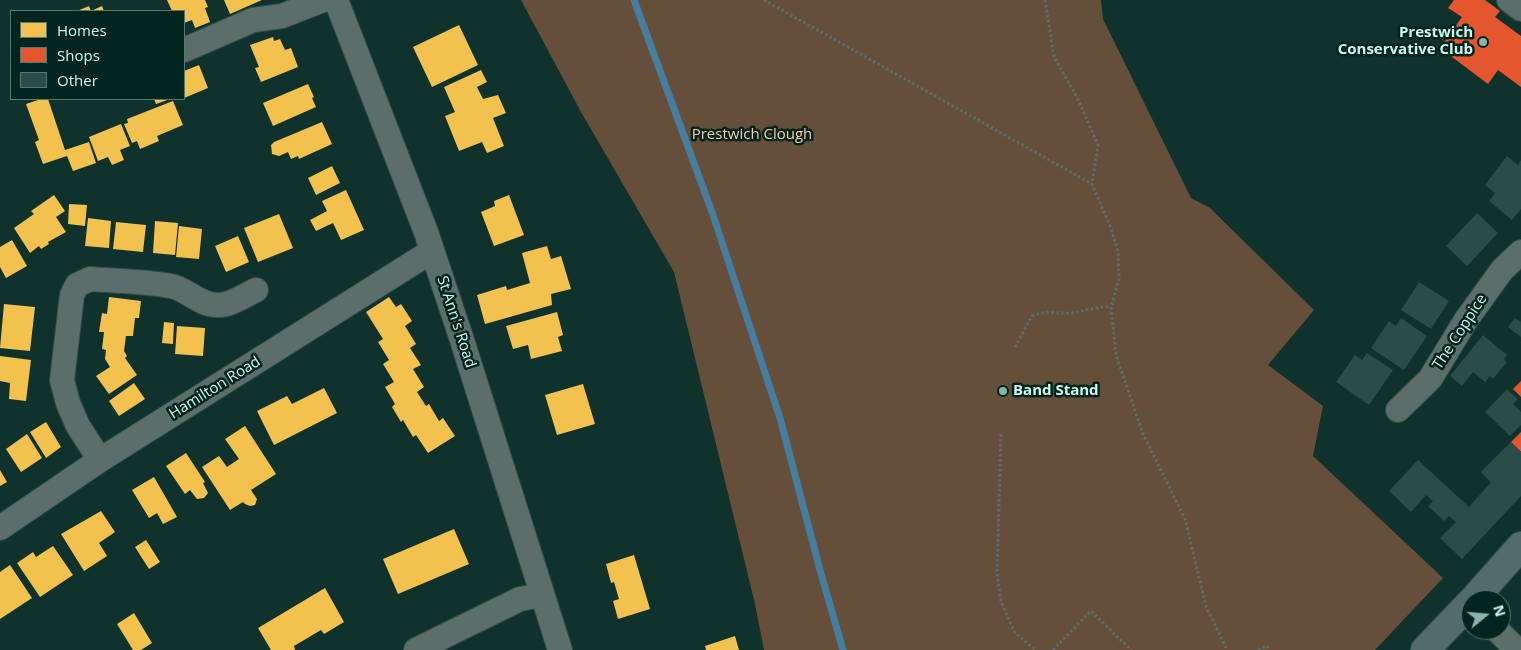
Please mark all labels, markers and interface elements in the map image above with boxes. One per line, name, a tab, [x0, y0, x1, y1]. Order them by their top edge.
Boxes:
legend	[10, 10, 185, 100]
text: Homes	[57, 20, 107, 40]
place label: Prestwich Conservative Club	[1338, 24, 1473, 59]
marker: Prestwich Conservative Club	[1477, 36, 1489, 48]
text: Shops	[57, 45, 100, 65]
text: Other	[57, 70, 98, 90]
park label: Prestwich Clough	[692, 126, 812, 144]
street label: St Ann's Road	[433, 274, 479, 370]
street label: The Coppice	[1429, 291, 1491, 373]
street label: Hamilton Road	[166, 353, 264, 423]
place label: Band Stand	[1013, 382, 1099, 400]
marker: Band Stand	[997, 385, 1009, 397]
north arrow	[1461, 590, 1511, 640]
text: N	[1489, 603, 1511, 619]

